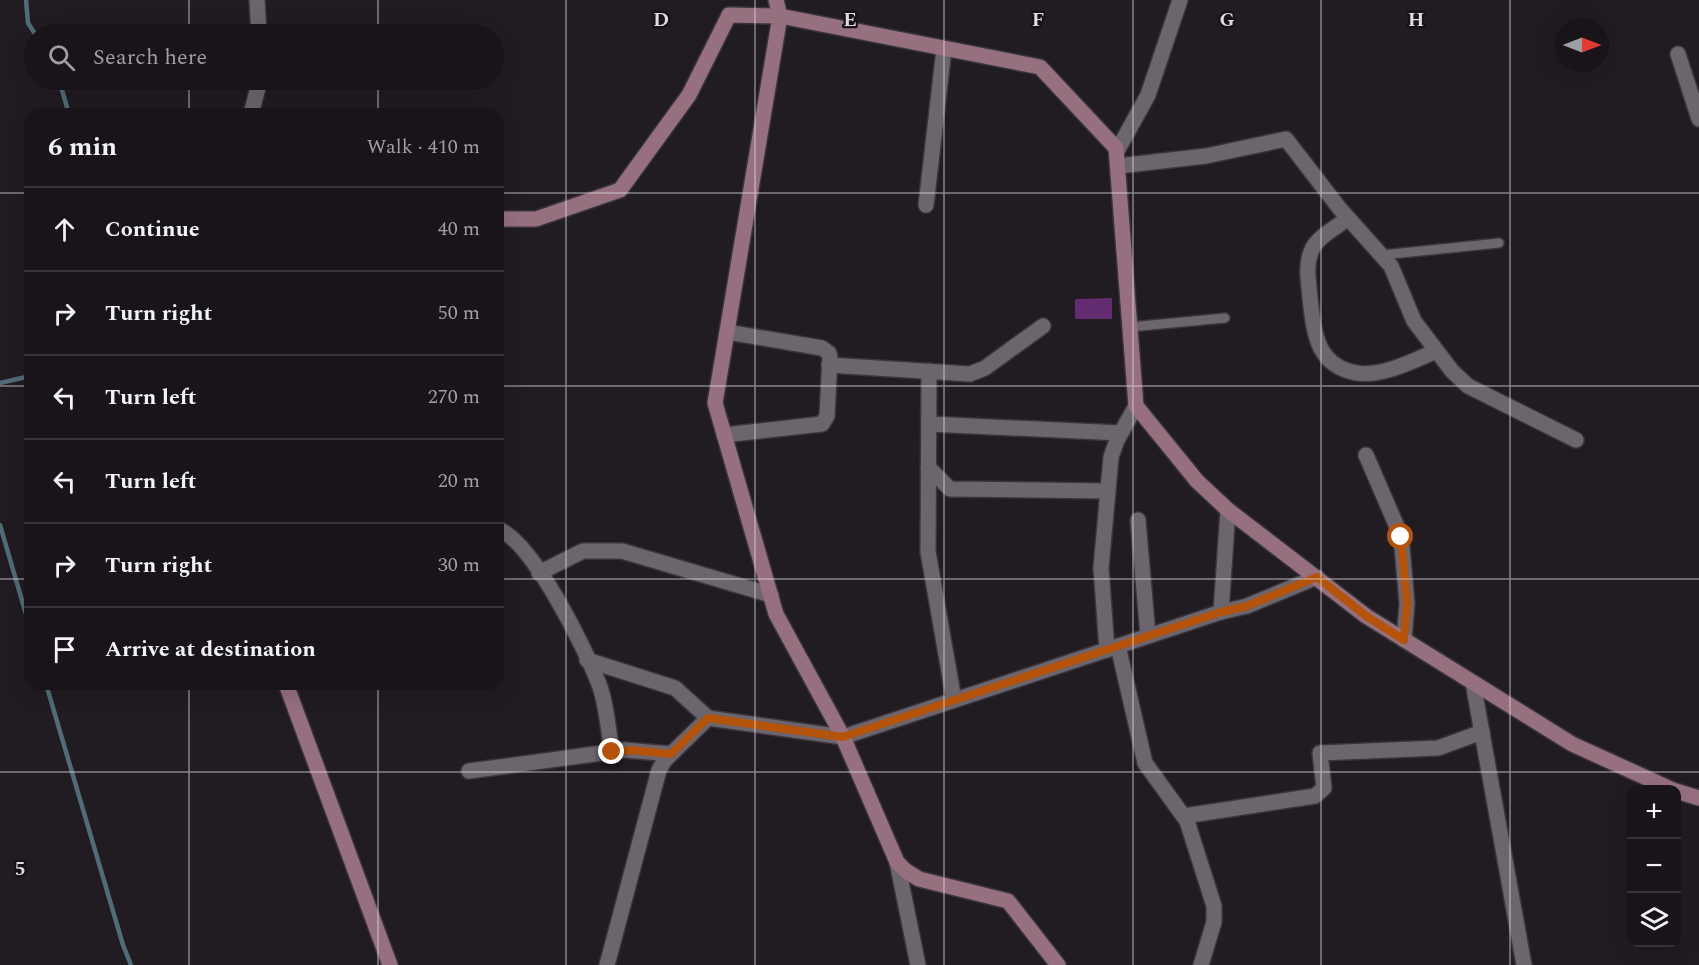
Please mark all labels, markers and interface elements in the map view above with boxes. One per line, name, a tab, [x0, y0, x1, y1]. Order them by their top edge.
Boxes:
text: D	[653, 5, 669, 35]
text: E	[843, 5, 857, 35]
text: F	[1032, 5, 1044, 35]
text: G	[1219, 5, 1235, 35]
text: H	[1408, 5, 1424, 35]
north arrow	[1555, 18, 1609, 72]
search box	[24, 24, 504, 90]
icon: search	[45, 41, 78, 74]
text: Search here	[93, 41, 207, 74]
text: 6 min	[48, 127, 117, 167]
text: Walk · 410 m	[367, 132, 480, 162]
icon: ahead	[48, 213, 81, 246]
text: Continue	[105, 213, 200, 246]
text: 40 m	[438, 214, 480, 244]
icon: right	[48, 297, 81, 330]
text: Turn right	[105, 297, 212, 330]
text: 50 m	[438, 298, 480, 328]
icon: left	[48, 381, 81, 414]
text: Turn left	[105, 381, 197, 414]
text: 270 m	[428, 382, 480, 412]
icon: left	[48, 465, 81, 498]
text: Turn left	[105, 465, 197, 498]
text: 20 m	[438, 466, 480, 496]
route start	[1387, 523, 1413, 549]
icon: right	[48, 549, 81, 582]
text: Turn right	[105, 549, 212, 582]
text: 30 m	[438, 550, 480, 580]
icon: arrive	[48, 633, 81, 666]
text: Arrive at destination	[105, 633, 316, 666]
route end	[598, 738, 624, 764]
map controls	[1627, 785, 1681, 947]
button: +	[1627, 785, 1681, 839]
button: −	[1627, 839, 1681, 893]
text: 5	[14, 854, 26, 884]
button: layers	[1627, 893, 1681, 947]

